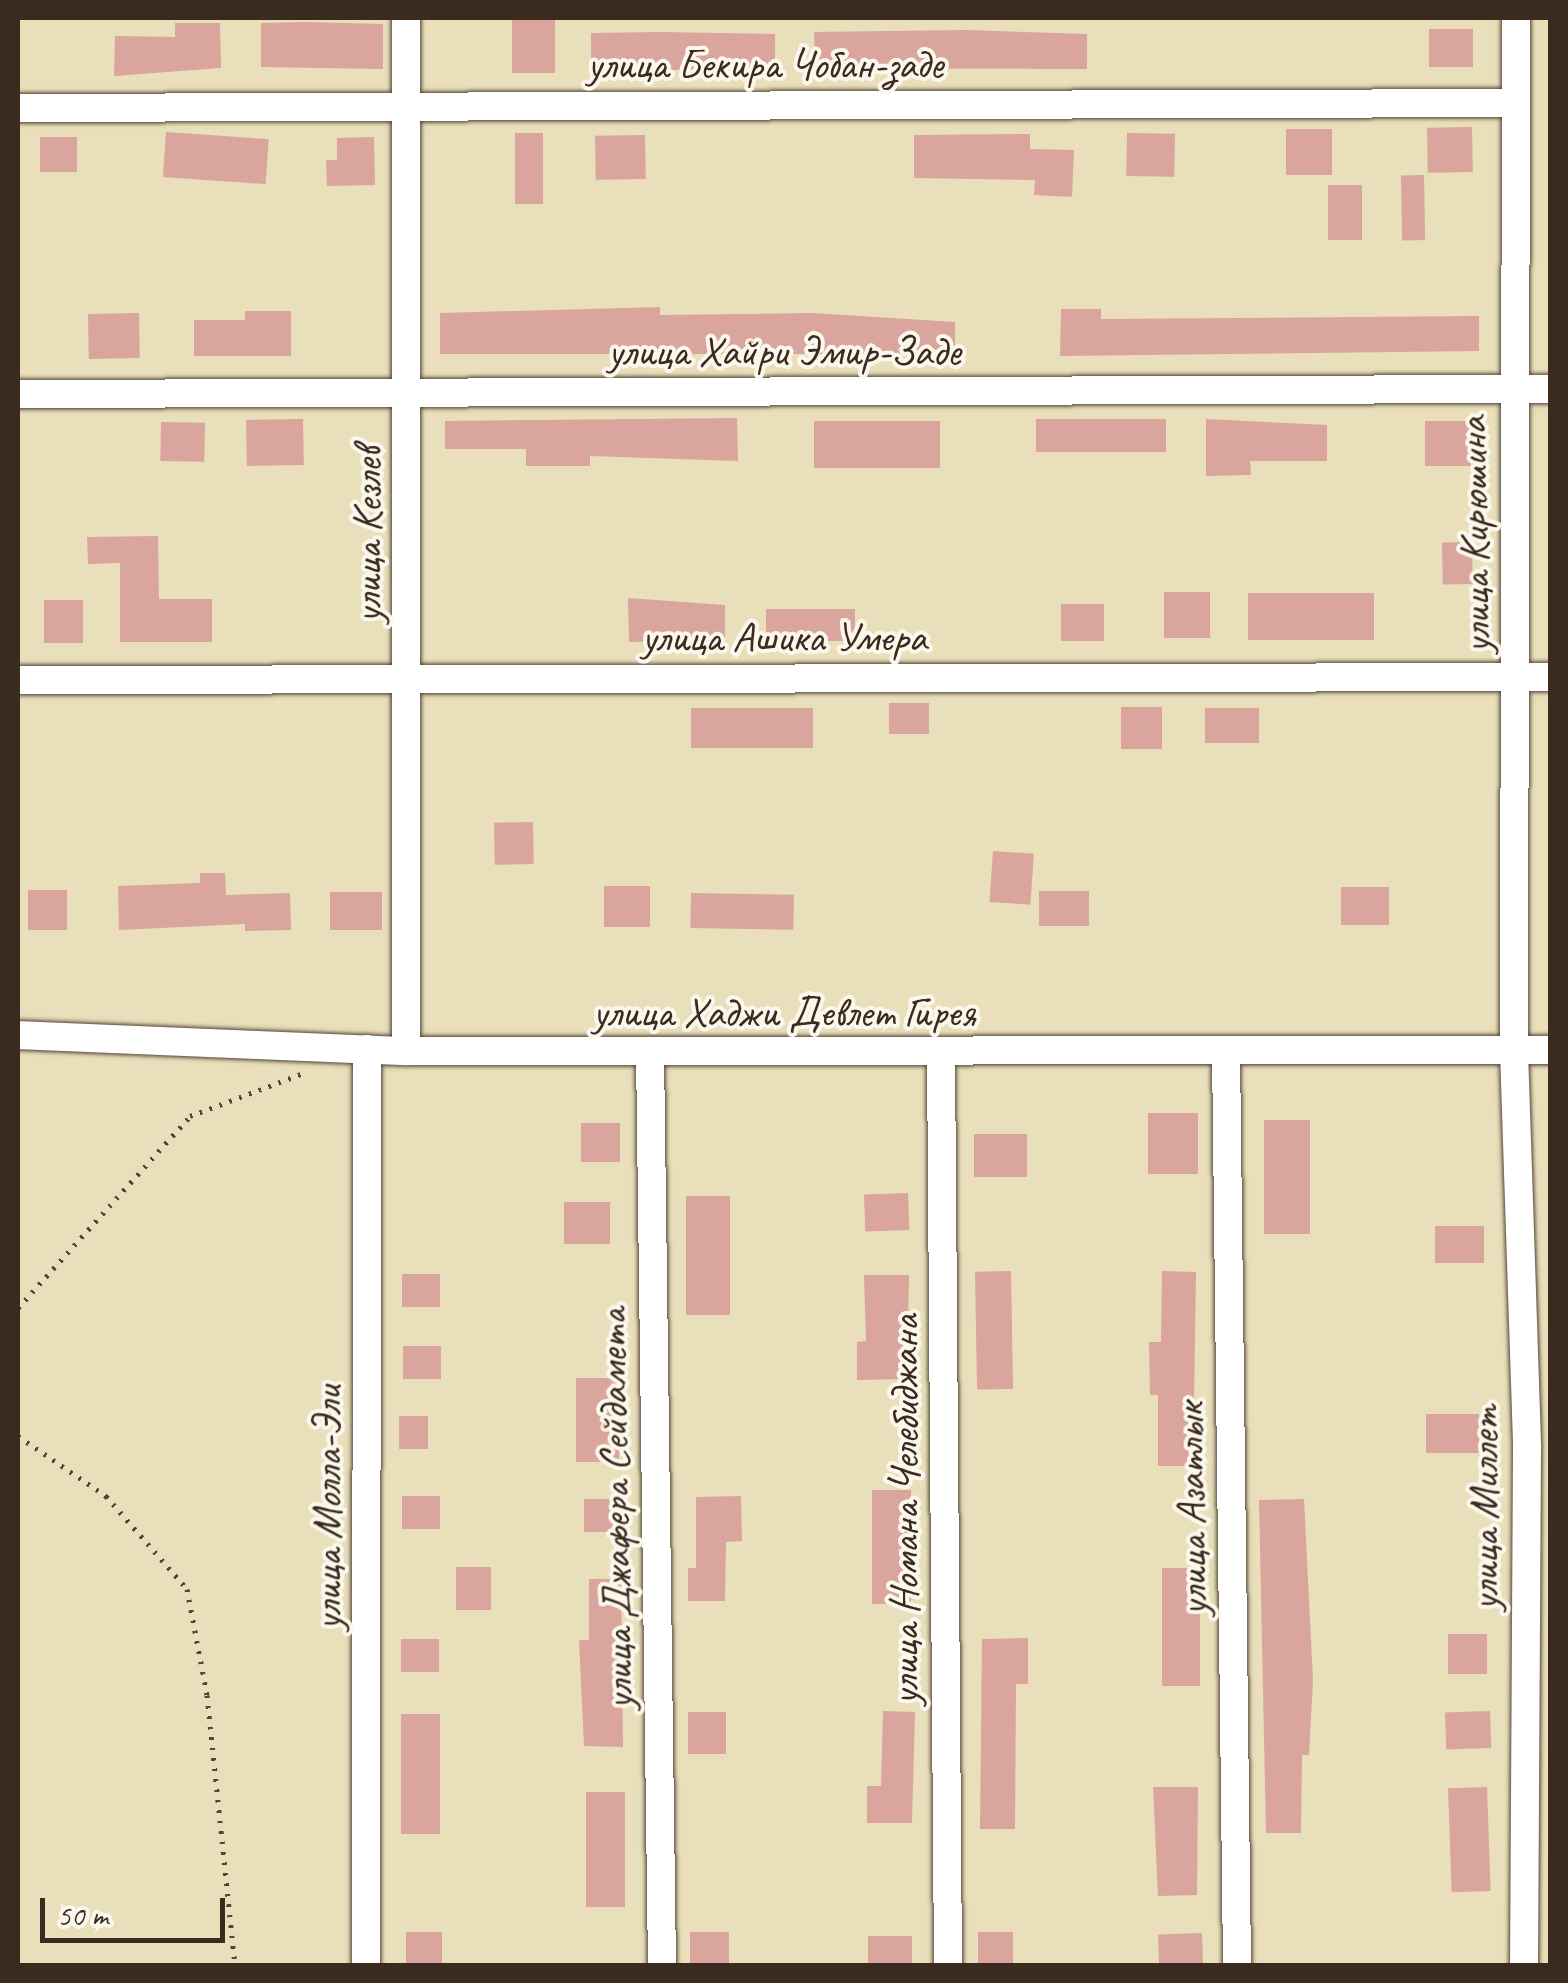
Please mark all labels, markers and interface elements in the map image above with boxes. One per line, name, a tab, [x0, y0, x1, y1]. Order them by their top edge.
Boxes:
street label: улица Бекира Чобан-заде	[586, 40, 944, 90]
street label: улица Хайри Эмир-Заде	[611, 327, 957, 377]
street label: улица Кирюшина	[1448, 417, 1502, 653]
street label: улица Кезлев	[343, 448, 393, 622]
street label: улица Ашика Умера	[644, 613, 924, 663]
street label: улица Хаджи Девлет Гирея	[594, 988, 974, 1038]
street label: улица Джафера Сейдамета	[587, 1307, 645, 1711]
street label: улица Номана Челебиджана	[880, 1315, 930, 1705]
street label: улица Молла-Эли	[303, 1386, 353, 1630]
street label: улица Азатлык	[1165, 1399, 1219, 1619]
street label: улица Миллет	[1460, 1407, 1510, 1609]
scale bar	[45, 1878, 230, 1940]
text: 50 m	[57, 1896, 108, 1934]

